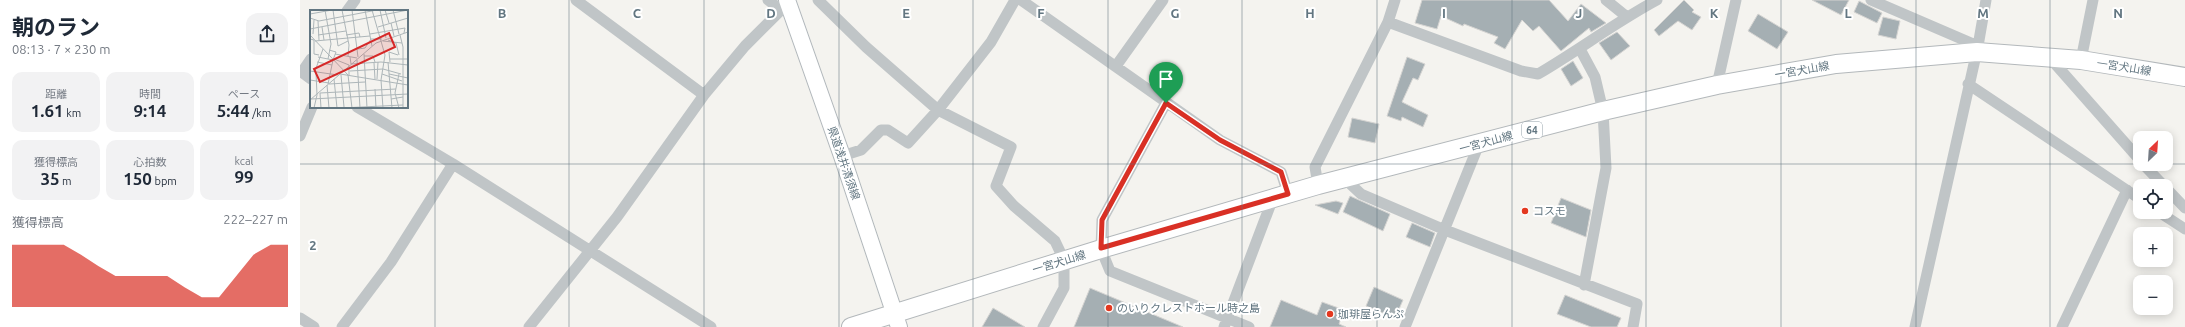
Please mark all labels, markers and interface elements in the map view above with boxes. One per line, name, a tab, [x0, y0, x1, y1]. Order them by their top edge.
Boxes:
text: B	[498, 6, 507, 20]
text: C	[633, 6, 642, 20]
text: D	[766, 6, 776, 20]
text: E	[902, 6, 910, 20]
text: F	[1037, 6, 1045, 20]
text: G	[1171, 6, 1180, 20]
text: H	[1305, 6, 1315, 20]
text: I	[1442, 6, 1446, 20]
text: J	[1576, 6, 1582, 20]
text: K	[1710, 6, 1719, 20]
text: L	[1844, 6, 1852, 20]
text: M	[1977, 6, 1989, 20]
text: N	[2113, 6, 2123, 20]
inset map	[310, 10, 408, 108]
button: share	[246, 13, 288, 55]
text: 朝のラン	[12, 14, 100, 39]
text: 08:13 · 7 × 230 m	[12, 42, 111, 56]
street label: 一宮犬山線	[2096, 57, 2152, 77]
street label: 一宮犬山線	[1774, 59, 1830, 81]
pin	[1149, 62, 1183, 103]
icon: arrive	[1155, 68, 1177, 90]
text: 距離	[45, 88, 67, 100]
text: 時間	[139, 88, 161, 100]
text: ペース	[228, 88, 260, 100]
text: 1.61	[31, 101, 64, 120]
text: 9:14	[134, 101, 166, 120]
text: 5:44	[217, 101, 250, 120]
text: km	[64, 107, 81, 119]
text: /km	[250, 107, 271, 119]
road number: 64	[1522, 122, 1542, 138]
street label: 県道浅井清須線	[826, 125, 862, 201]
street label: 一宮犬山線	[1458, 129, 1514, 155]
north arrow	[2133, 131, 2173, 171]
map controls	[2133, 131, 2173, 315]
text: kcal	[235, 155, 254, 167]
text: 獲得標高	[34, 156, 78, 168]
text: 心拍数	[134, 156, 167, 168]
text: 99	[234, 167, 254, 186]
text: 35	[40, 169, 60, 188]
text: 150	[123, 169, 152, 188]
text: m	[60, 175, 72, 187]
text: bpm	[152, 175, 177, 187]
button: locate	[2133, 179, 2173, 219]
place label: コスモ	[1533, 205, 1566, 217]
marker: コスモ	[1520, 206, 1530, 216]
text: 222–227 m	[223, 212, 288, 226]
text: 獲得標高	[12, 215, 64, 229]
button: +	[2133, 227, 2173, 267]
text: 2	[309, 238, 317, 252]
street label: 一宮犬山線	[1031, 248, 1087, 276]
button: −	[2133, 275, 2173, 315]
place label: のいりクレストホール時之島	[1117, 302, 1260, 314]
marker: のいりクレストホール時之島	[1104, 303, 1114, 313]
place label: 珈琲屋らんぷ	[1338, 308, 1404, 320]
marker: 珈琲屋らんぷ	[1325, 309, 1335, 319]

